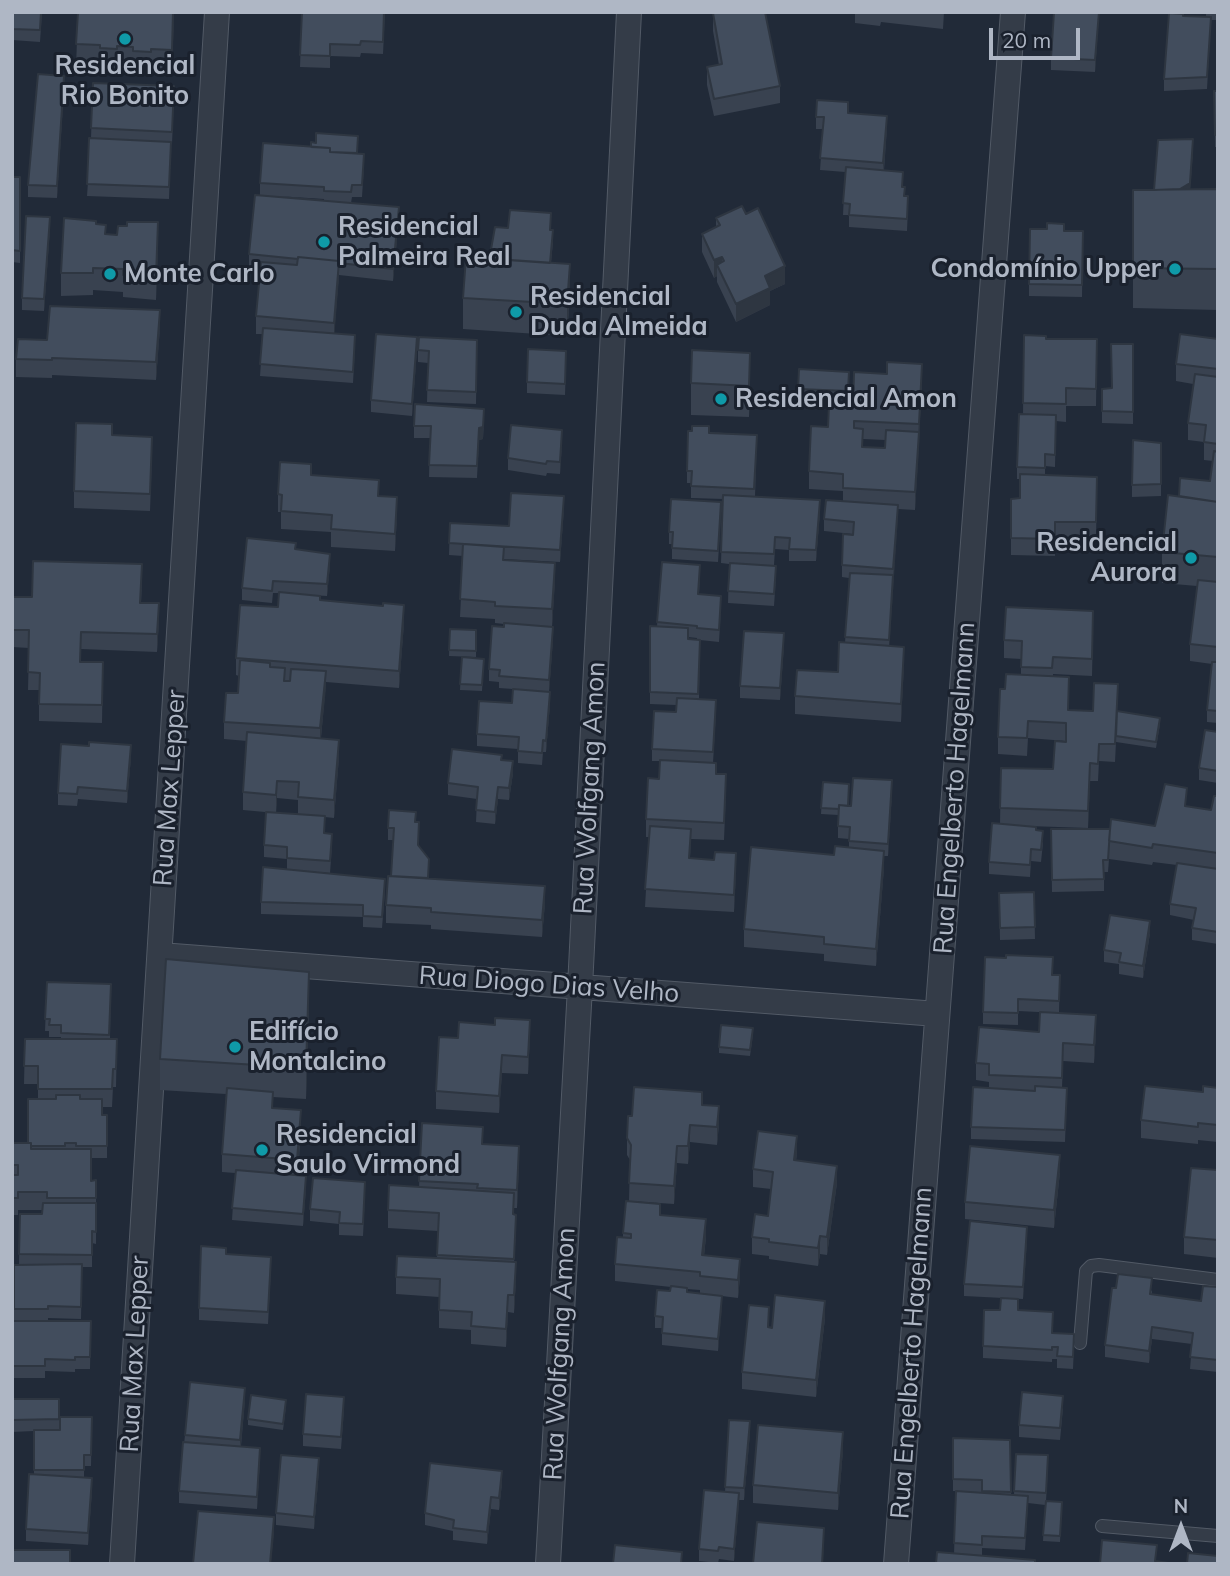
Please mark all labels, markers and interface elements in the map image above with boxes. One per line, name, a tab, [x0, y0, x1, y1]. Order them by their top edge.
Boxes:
scale bar	[992, 14, 1083, 58]
text: 20 m	[1002, 27, 1051, 53]
marker: Residencial Rio Bonito	[117, 31, 133, 47]
place label: Residencial Rio Bonito	[55, 50, 195, 112]
place label: Residencial Palmeira Real	[338, 211, 510, 272]
marker: Residencial Palmeira Real	[316, 234, 332, 250]
place label: Condomínio Upper	[930, 253, 1161, 285]
place label: Monte Carlo	[124, 258, 275, 290]
marker: Condomínio Upper	[1167, 261, 1183, 277]
marker: Monte Carlo	[102, 266, 118, 282]
place label: Residencial Duda Almeida	[530, 281, 708, 342]
marker: Residencial Duda Almeida	[508, 304, 524, 320]
place label: Residencial Amon	[735, 383, 957, 415]
marker: Residencial Amon	[713, 391, 729, 407]
place label: Residencial Aurora	[1036, 527, 1177, 588]
marker: Residencial Aurora	[1183, 550, 1199, 566]
street label: Rua Engelberto Hagelmann	[928, 621, 982, 955]
street label: Rua Wolfgang Amon	[568, 661, 612, 915]
street label: Rua Max Lepper	[148, 689, 192, 887]
street label: Rua Diogo Dias Velho	[418, 960, 680, 1010]
place label: Edifício Montalcino	[249, 1016, 386, 1078]
marker: Edifício Montalcino	[227, 1039, 243, 1055]
place label: Residencial Saulo Virmond	[276, 1119, 460, 1180]
marker: Residencial Saulo Virmond	[254, 1142, 270, 1158]
street label: Rua Engelberto Hagelmann	[885, 1186, 939, 1520]
street label: Rua Wolfgang Amon	[538, 1227, 582, 1481]
street label: Rua Max Lepper	[114, 1255, 156, 1453]
north arrow	[1146, 1492, 1216, 1562]
text: N	[1174, 1494, 1188, 1518]

